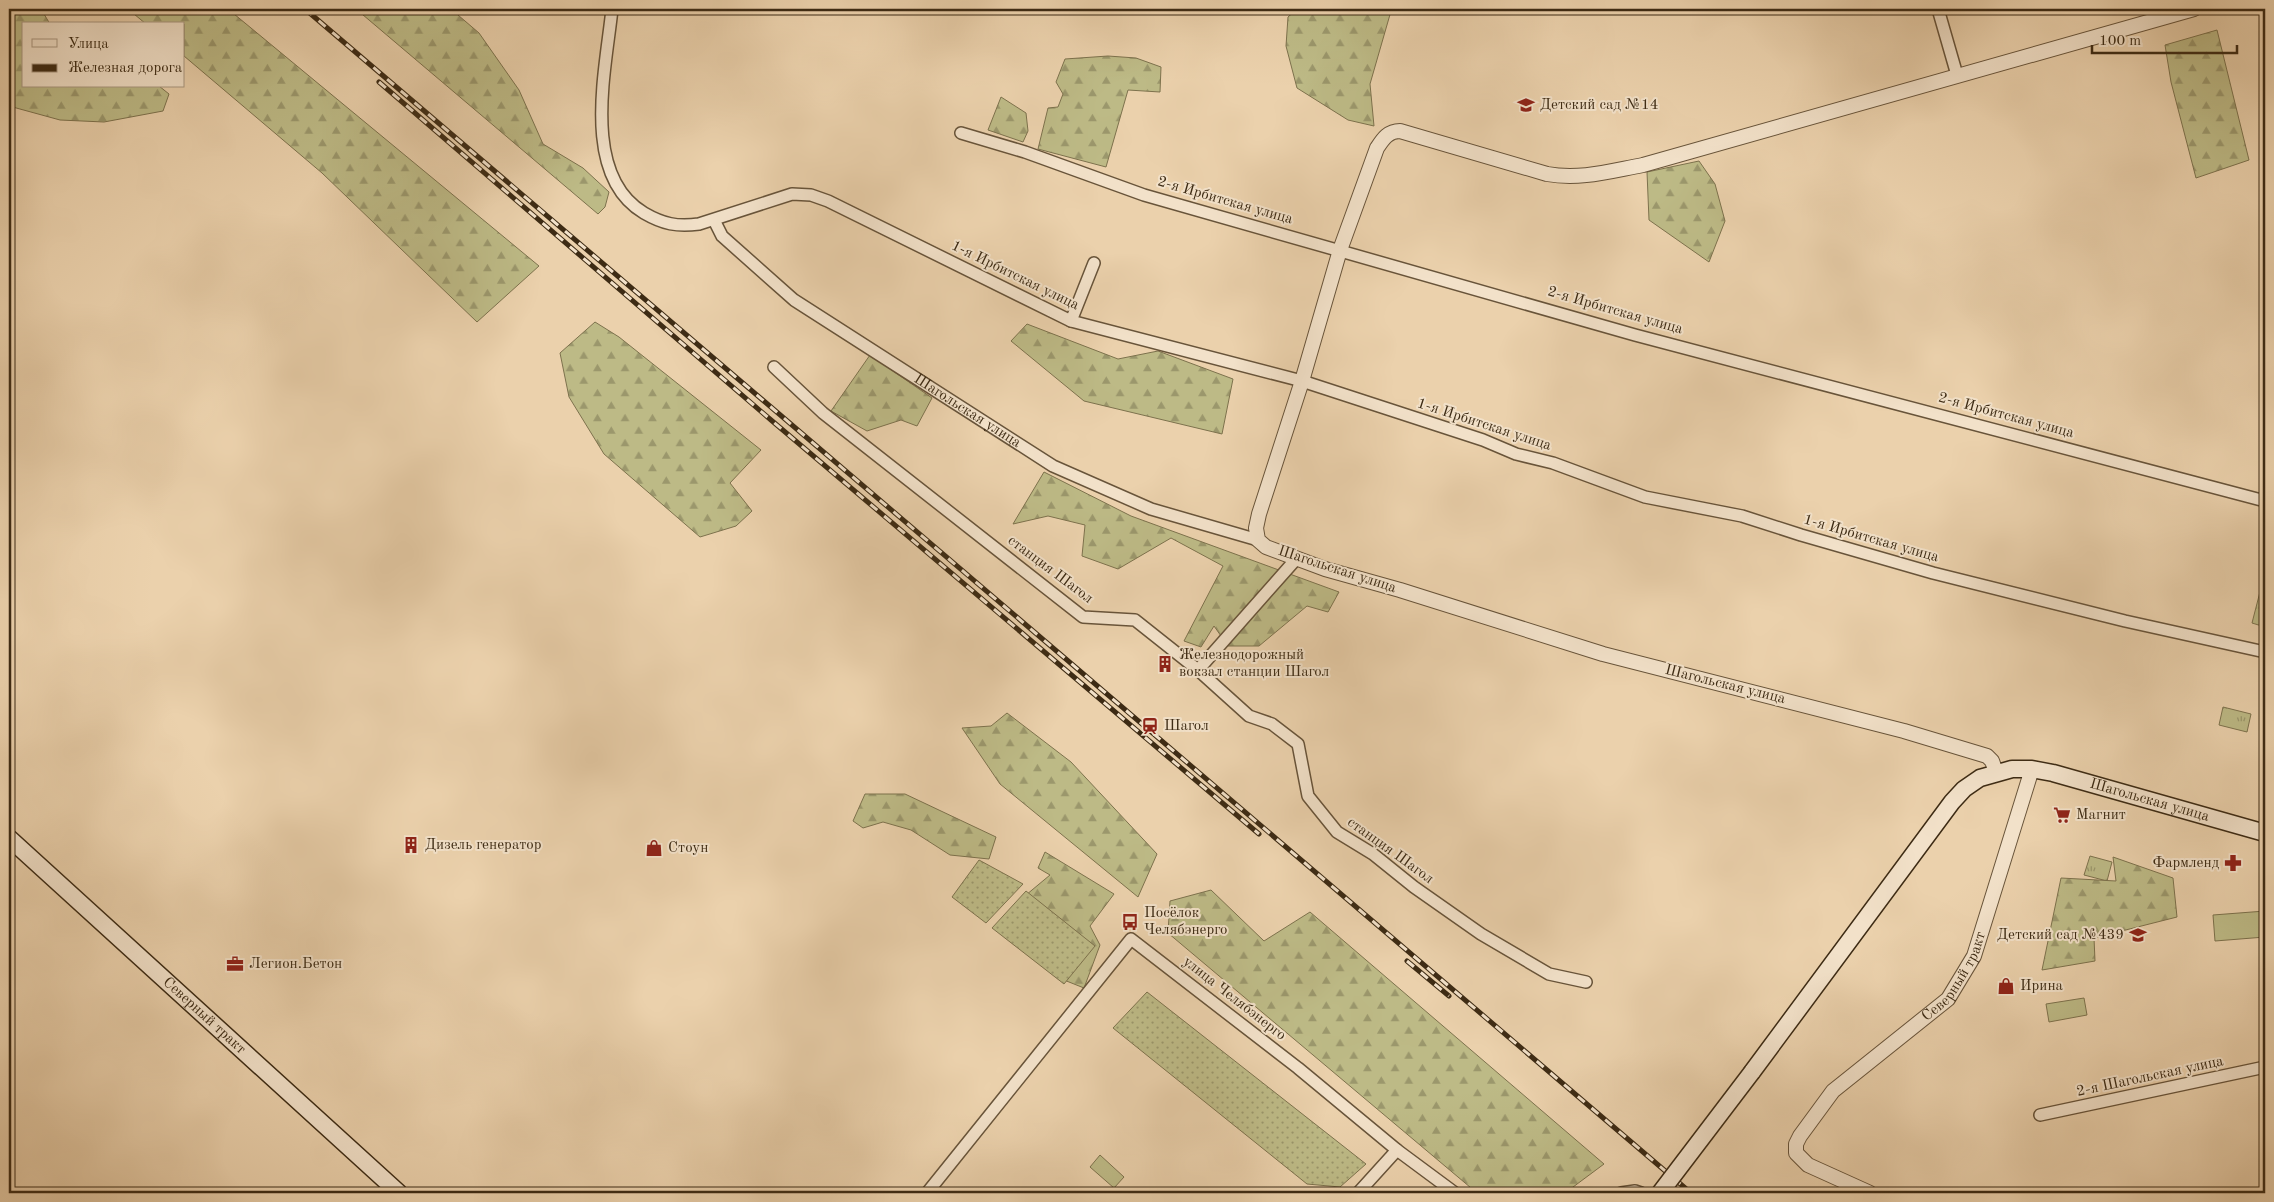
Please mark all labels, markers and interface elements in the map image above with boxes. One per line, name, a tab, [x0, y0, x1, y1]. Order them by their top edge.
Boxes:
legend	[22, 22, 185, 88]
scale bar	[2092, 22, 2236, 54]
text: 100 m	[2099, 34, 2141, 49]
text: Улица	[68, 37, 109, 52]
text: Железная дорога	[68, 61, 183, 76]
school or university icon: Детский сад №14	[1516, 95, 1536, 115]
place label: Детский сад №14	[1540, 98, 1658, 113]
street label: 2-я Ирбитская улица	[1156, 174, 1295, 228]
street label: 1-я Ирбитская улица	[949, 239, 1082, 314]
street label: 2-я Ирбитская улица	[1546, 284, 1685, 338]
street label: Шагольская улица	[911, 371, 1024, 451]
street label: 2-я Ирбитская улица	[1936, 391, 2076, 442]
street label: 1-я Ирбитская улица	[1415, 396, 1553, 454]
street label: 1-я Ирбитская улица	[1802, 512, 1941, 566]
street label: станция Шагол	[1005, 533, 1095, 607]
street label: Шагольская улица	[1276, 544, 1399, 596]
place label: Железнодорожный вокзал станции Шагол	[1179, 648, 1329, 680]
building icon: Железнодорожный вокзал станции Шагол	[1155, 654, 1175, 674]
street label: Шагольская улица	[1663, 663, 1787, 707]
station icon: Шагол	[1140, 716, 1160, 736]
place label: Шагол	[1164, 719, 1209, 734]
street label: Шагольская улица	[2088, 776, 2212, 825]
supermarket icon: Магнит	[2052, 805, 2072, 825]
place label: Магнит	[2076, 808, 2126, 823]
street label: станция Шагол	[1344, 815, 1436, 887]
building icon: Дизель генератор	[401, 835, 421, 855]
place label: Дизель генератор	[425, 838, 542, 853]
shop icon: Стоун	[644, 838, 664, 858]
place label: Стоун	[668, 841, 708, 856]
pharmacy icon: Фармленд	[2223, 853, 2243, 873]
place label: Фармленд	[2153, 856, 2220, 871]
place label: Посёлок Челябэнерго	[1144, 906, 1228, 938]
bus stop icon: Посёлок Челябэнерго	[1120, 912, 1140, 932]
school or university icon: Детский сад №439	[2128, 925, 2148, 945]
place label: Детский сад №439	[1997, 928, 2124, 943]
street label: Северный тракт	[1919, 930, 1989, 1024]
office icon: Легион.Бетон	[225, 954, 245, 974]
street label: улица Челябэнерго	[1180, 954, 1288, 1044]
place label: Легион.Бетон	[249, 957, 342, 972]
street label: Северный тракт	[160, 974, 249, 1057]
shop icon: Ирина	[1996, 976, 2016, 996]
place label: Ирина	[2020, 979, 2064, 994]
street label: 2-я Шагольская улица	[2075, 1054, 2225, 1100]

